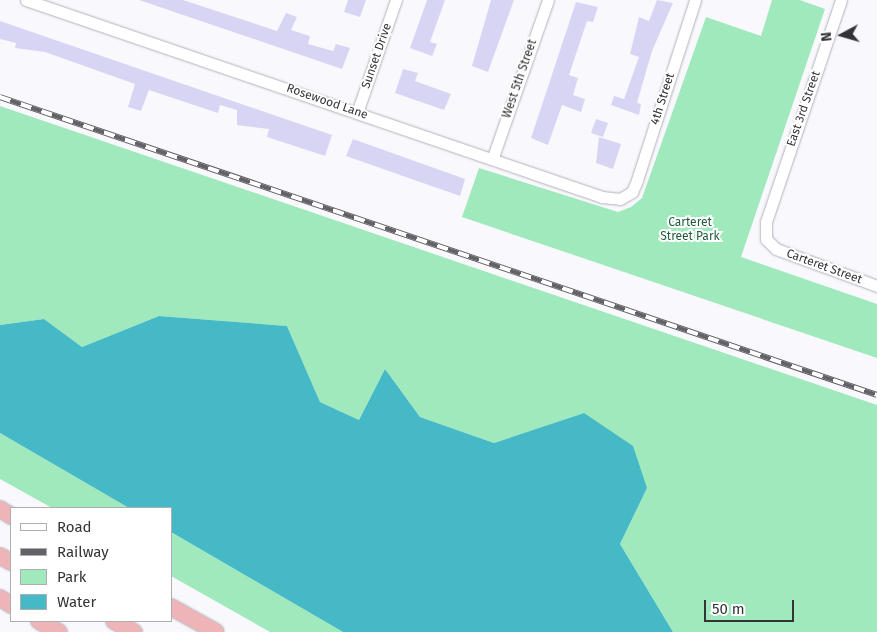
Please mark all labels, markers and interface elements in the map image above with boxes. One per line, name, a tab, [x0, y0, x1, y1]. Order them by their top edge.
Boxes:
north arrow	[817, 10, 867, 60]
street label: Sunset Drive	[359, 21, 395, 91]
text: N	[818, 31, 836, 42]
street label: West 5th Street	[500, 38, 540, 120]
street label: East 3rd Street	[784, 69, 824, 149]
street label: 4th Street	[648, 71, 678, 127]
street label: Rosewood Lane	[284, 81, 370, 123]
park label: Carteret Street Park	[660, 216, 720, 244]
street label: Carteret Street	[784, 247, 864, 287]
legend	[10, 507, 172, 622]
text: Road	[57, 518, 92, 536]
text: Railway	[57, 543, 109, 561]
text: Park	[57, 568, 87, 586]
scale bar	[707, 590, 797, 622]
text: Water	[57, 593, 96, 611]
text: 50 m	[712, 600, 745, 618]

